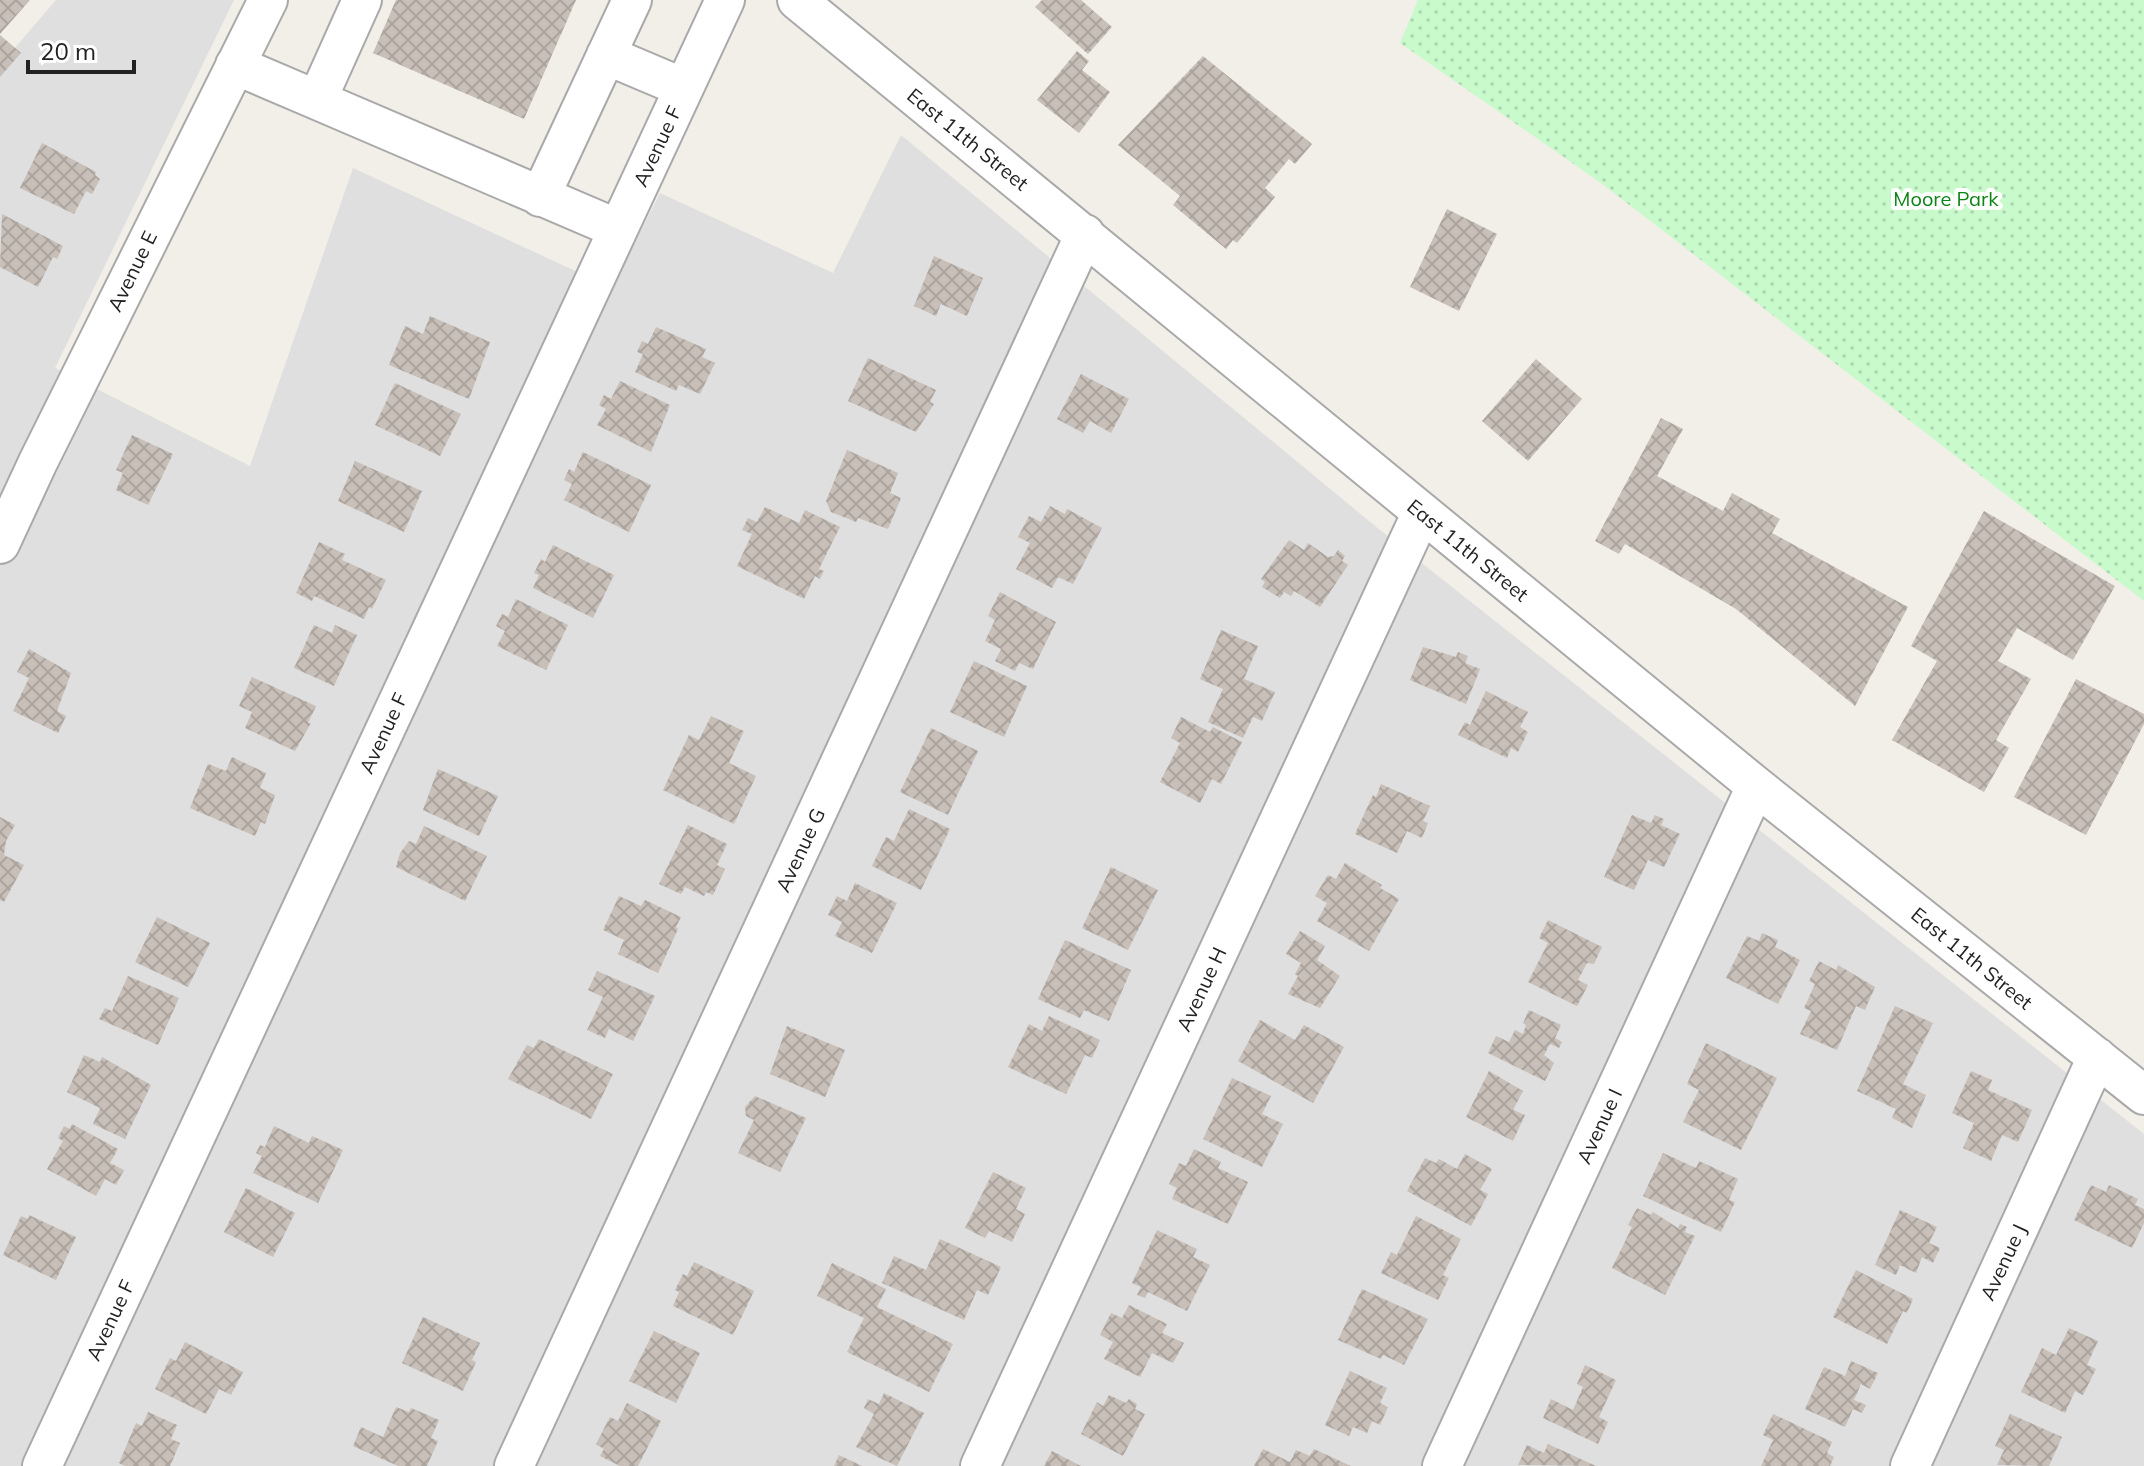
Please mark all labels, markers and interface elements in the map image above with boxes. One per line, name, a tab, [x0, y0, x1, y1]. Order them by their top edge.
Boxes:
scale bar	[28, 24, 134, 74]
text: 20 m	[40, 36, 96, 66]
street label: East 11th Street	[902, 82, 1034, 196]
street label: Avenue F	[627, 102, 687, 190]
park label: Moore Park	[1893, 186, 1999, 211]
street label: Avenue E	[102, 227, 162, 315]
street label: East 11th Street	[1402, 493, 1534, 607]
street label: Avenue F	[353, 689, 413, 777]
street label: Avenue G	[770, 804, 830, 896]
street label: East 11th Street	[1906, 901, 2038, 1015]
street label: Avenue H	[1171, 943, 1231, 1035]
street label: Avenue I	[1571, 1084, 1627, 1168]
street label: Avenue J	[1974, 1220, 2032, 1304]
street label: Avenue F	[80, 1276, 140, 1364]

